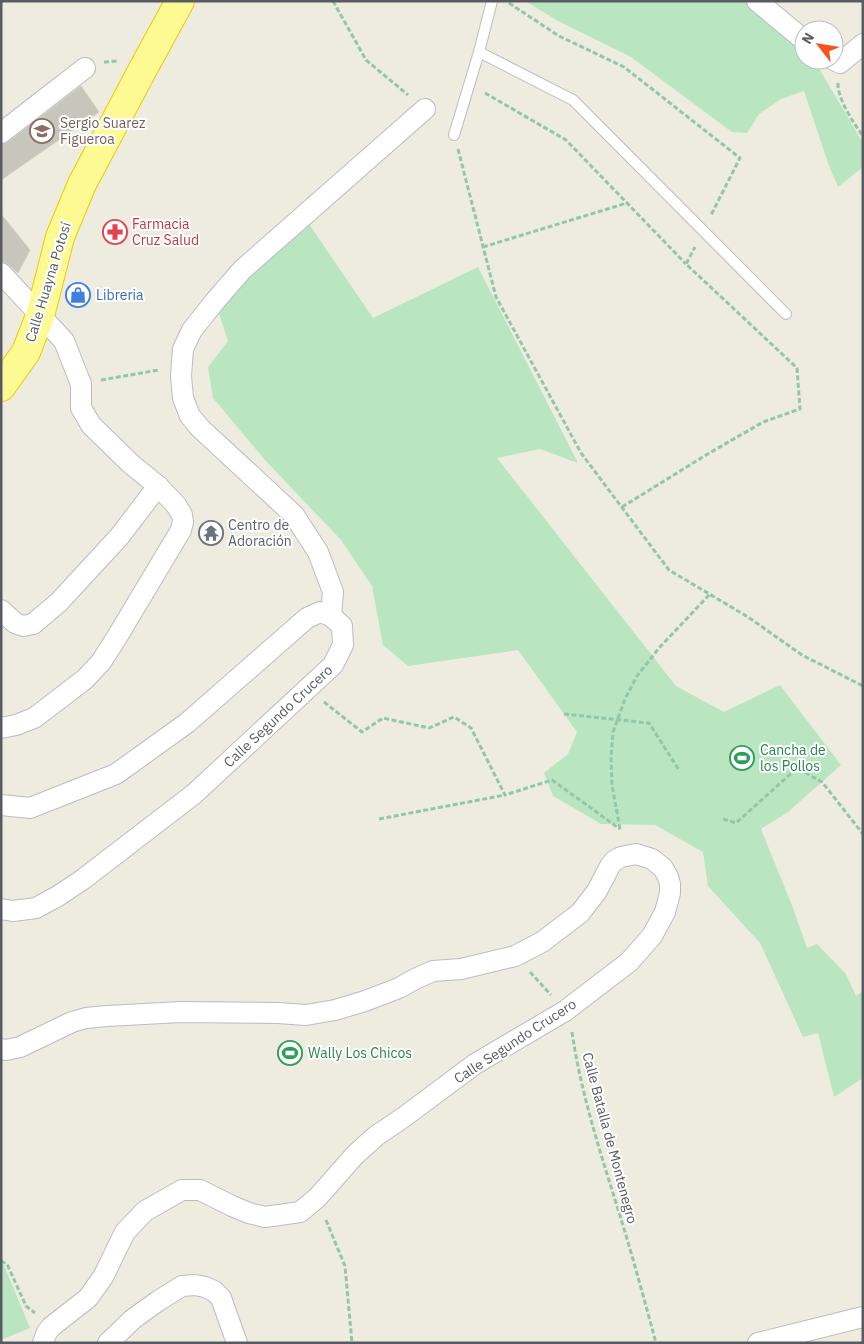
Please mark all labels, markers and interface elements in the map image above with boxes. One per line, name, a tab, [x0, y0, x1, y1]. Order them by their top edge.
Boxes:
north arrow	[794, 20, 844, 70]
text: N	[798, 29, 818, 47]
place label: Sergio Suarez Figueroa	[60, 114, 146, 148]
school or university icon: Sergio Suarez Figueroa	[29, 118, 55, 144]
place label: Farmacia Cruz Salud	[132, 215, 199, 249]
street label: Calle Huayna Potosí	[21, 219, 75, 344]
pharmacy icon: Farmacia Cruz Salud	[102, 219, 128, 245]
shop icon: Libreria	[65, 282, 91, 308]
place label: Libreria	[96, 286, 144, 304]
place label: Centro de Adoración	[228, 516, 292, 550]
temple icon: Centro de Adoración	[198, 520, 224, 546]
street label: Calle Segundo Crucero	[220, 661, 336, 771]
place label: Cancha de los Pollos	[760, 741, 826, 775]
sports icon: Cancha de los Pollos	[729, 745, 755, 771]
street label: Calle Segundo Crucero	[450, 995, 580, 1087]
sports icon: Wally Los Chicos	[277, 1040, 303, 1066]
place label: Wally Los Chicos	[308, 1044, 412, 1062]
street label: Calle Batalla de Montenegro	[578, 1050, 642, 1226]

